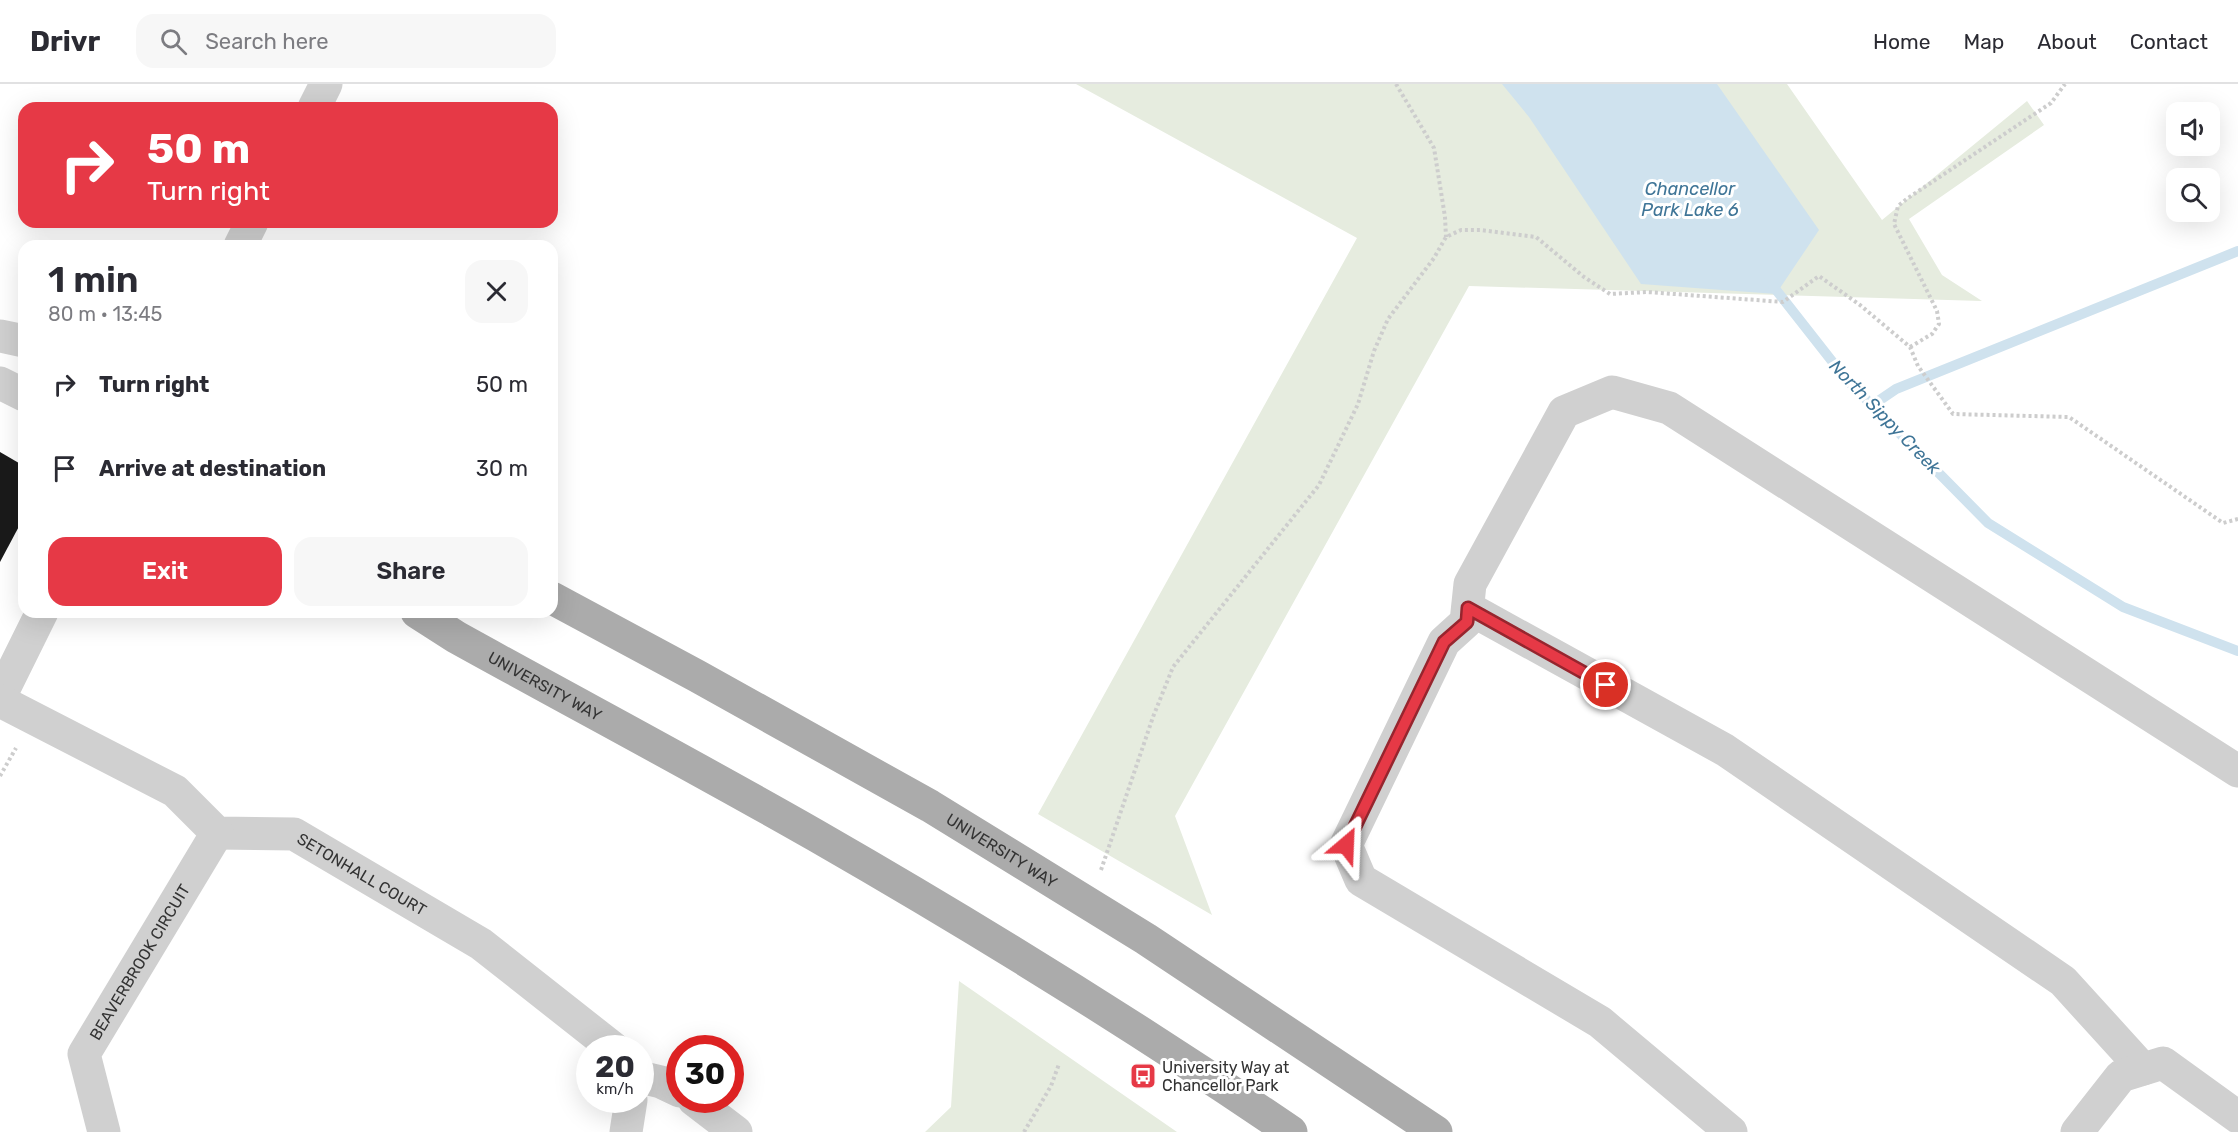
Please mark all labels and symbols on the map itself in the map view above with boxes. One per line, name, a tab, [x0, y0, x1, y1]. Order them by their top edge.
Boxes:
water label: Chancellor Park Lake 6	[1641, 178, 1739, 221]
water label: North Sippy Creek	[1825, 355, 1946, 479]
street label: UNIVERSITY WAY	[485, 647, 605, 725]
pin	[1580, 659, 1631, 710]
street label: UNIVERSITY WAY	[943, 809, 1061, 892]
position arrow	[1314, 813, 1378, 877]
street label: SETONHALL COURT	[294, 829, 430, 919]
street label: BEAVERBROOK CIRCUIT	[85, 881, 194, 1043]
speed limit sign: 30	[666, 1035, 744, 1113]
place label: University Way at Chancellor Park	[1162, 1058, 1289, 1095]
bus stop icon: University Way at Chancellor Park	[1128, 1061, 1158, 1091]

